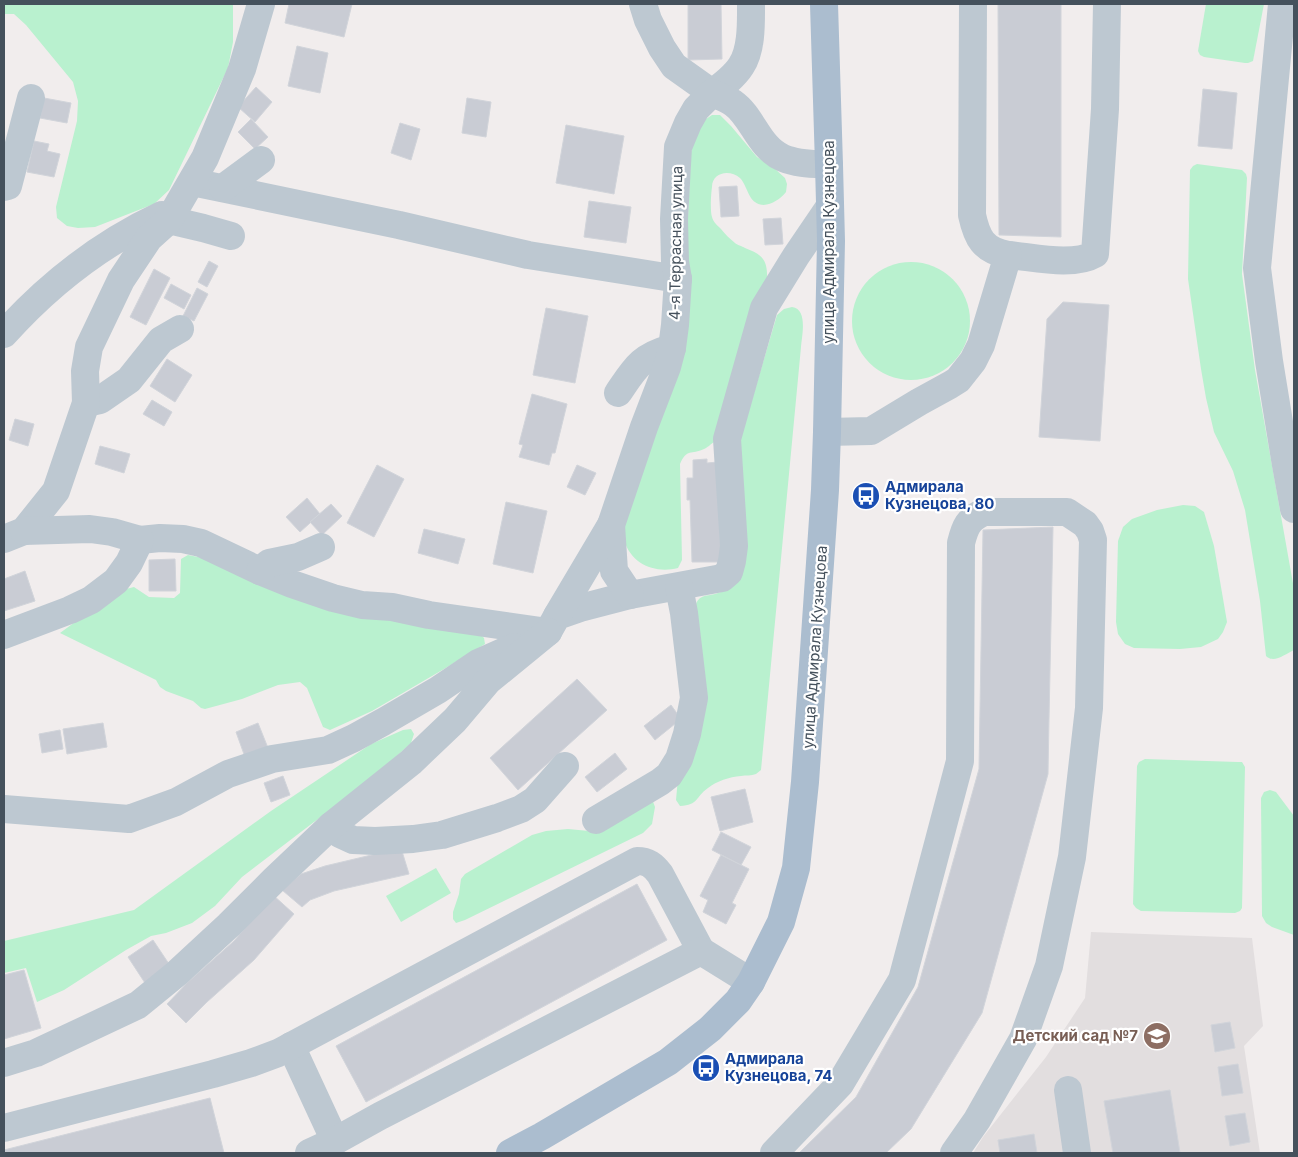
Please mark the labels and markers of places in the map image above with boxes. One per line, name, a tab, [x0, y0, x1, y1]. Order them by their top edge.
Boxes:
place label: Адмирала Кузнецова, 80	[885, 477, 994, 513]
bus stop icon: Адмирала Кузнецова, 80	[851, 481, 881, 511]
school or university icon: Детский сад №7	[1142, 1021, 1172, 1051]
place label: Детский сад №7	[1012, 1026, 1138, 1045]
place label: Адмирала Кузнецова, 74	[725, 1049, 833, 1085]
bus stop icon: Адмирала Кузнецова, 74	[691, 1053, 721, 1083]

